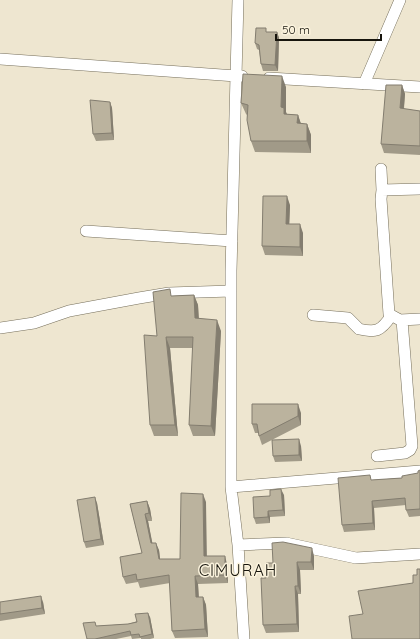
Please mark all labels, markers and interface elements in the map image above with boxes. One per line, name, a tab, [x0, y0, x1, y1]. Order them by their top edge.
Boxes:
scale bar	[276, 16, 381, 42]
text: 50 m	[282, 22, 310, 37]
district label: CIMURAH	[199, 560, 277, 580]

